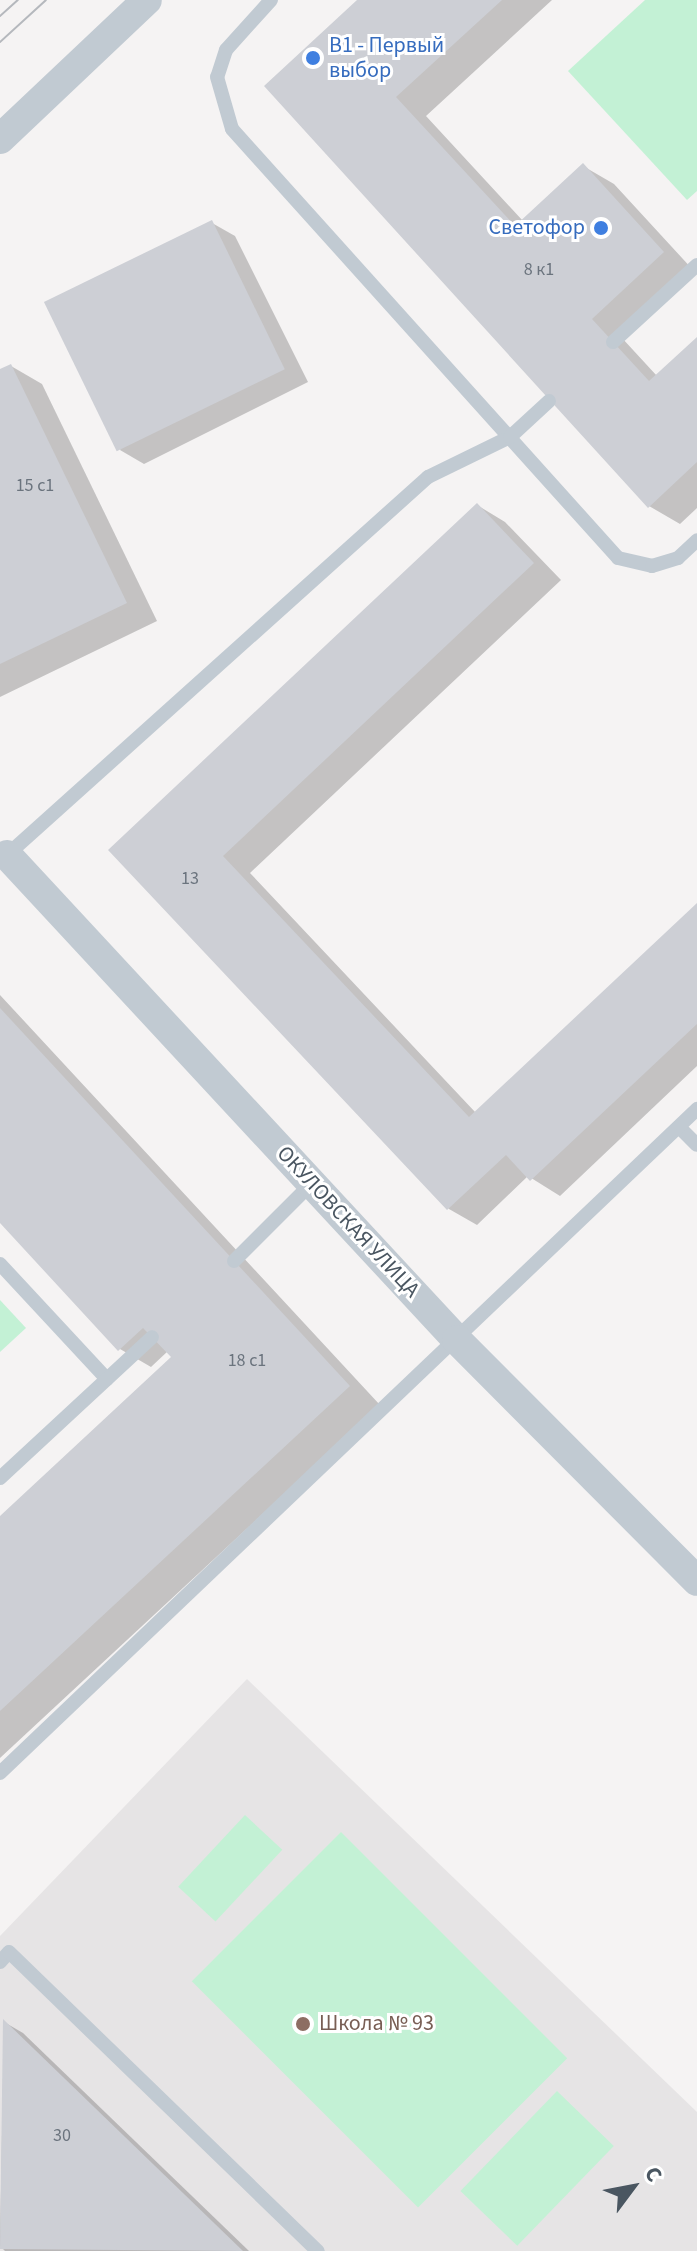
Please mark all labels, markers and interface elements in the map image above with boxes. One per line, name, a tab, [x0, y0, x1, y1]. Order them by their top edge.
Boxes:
place label: В1 - Первый выбор	[329, 32, 444, 84]
marker: В1 - Первый выбор	[304, 49, 322, 67]
place label: Светофор	[489, 215, 585, 241]
marker: Светофор	[592, 219, 610, 237]
house number: 8 к1	[524, 259, 554, 281]
house number: 15 с1	[16, 475, 54, 497]
house number: 13	[181, 868, 199, 890]
street label: ОКУЛОВСКАЯ УЛИЦА	[271, 1141, 425, 1303]
house number: 18 с1	[228, 1350, 266, 1372]
place label: Школа № 93	[319, 2011, 434, 2037]
marker: Школа № 93	[294, 2015, 312, 2033]
house number: 30	[53, 2125, 71, 2147]
north arrow	[593, 2147, 673, 2227]
text: С	[636, 2160, 670, 2188]

